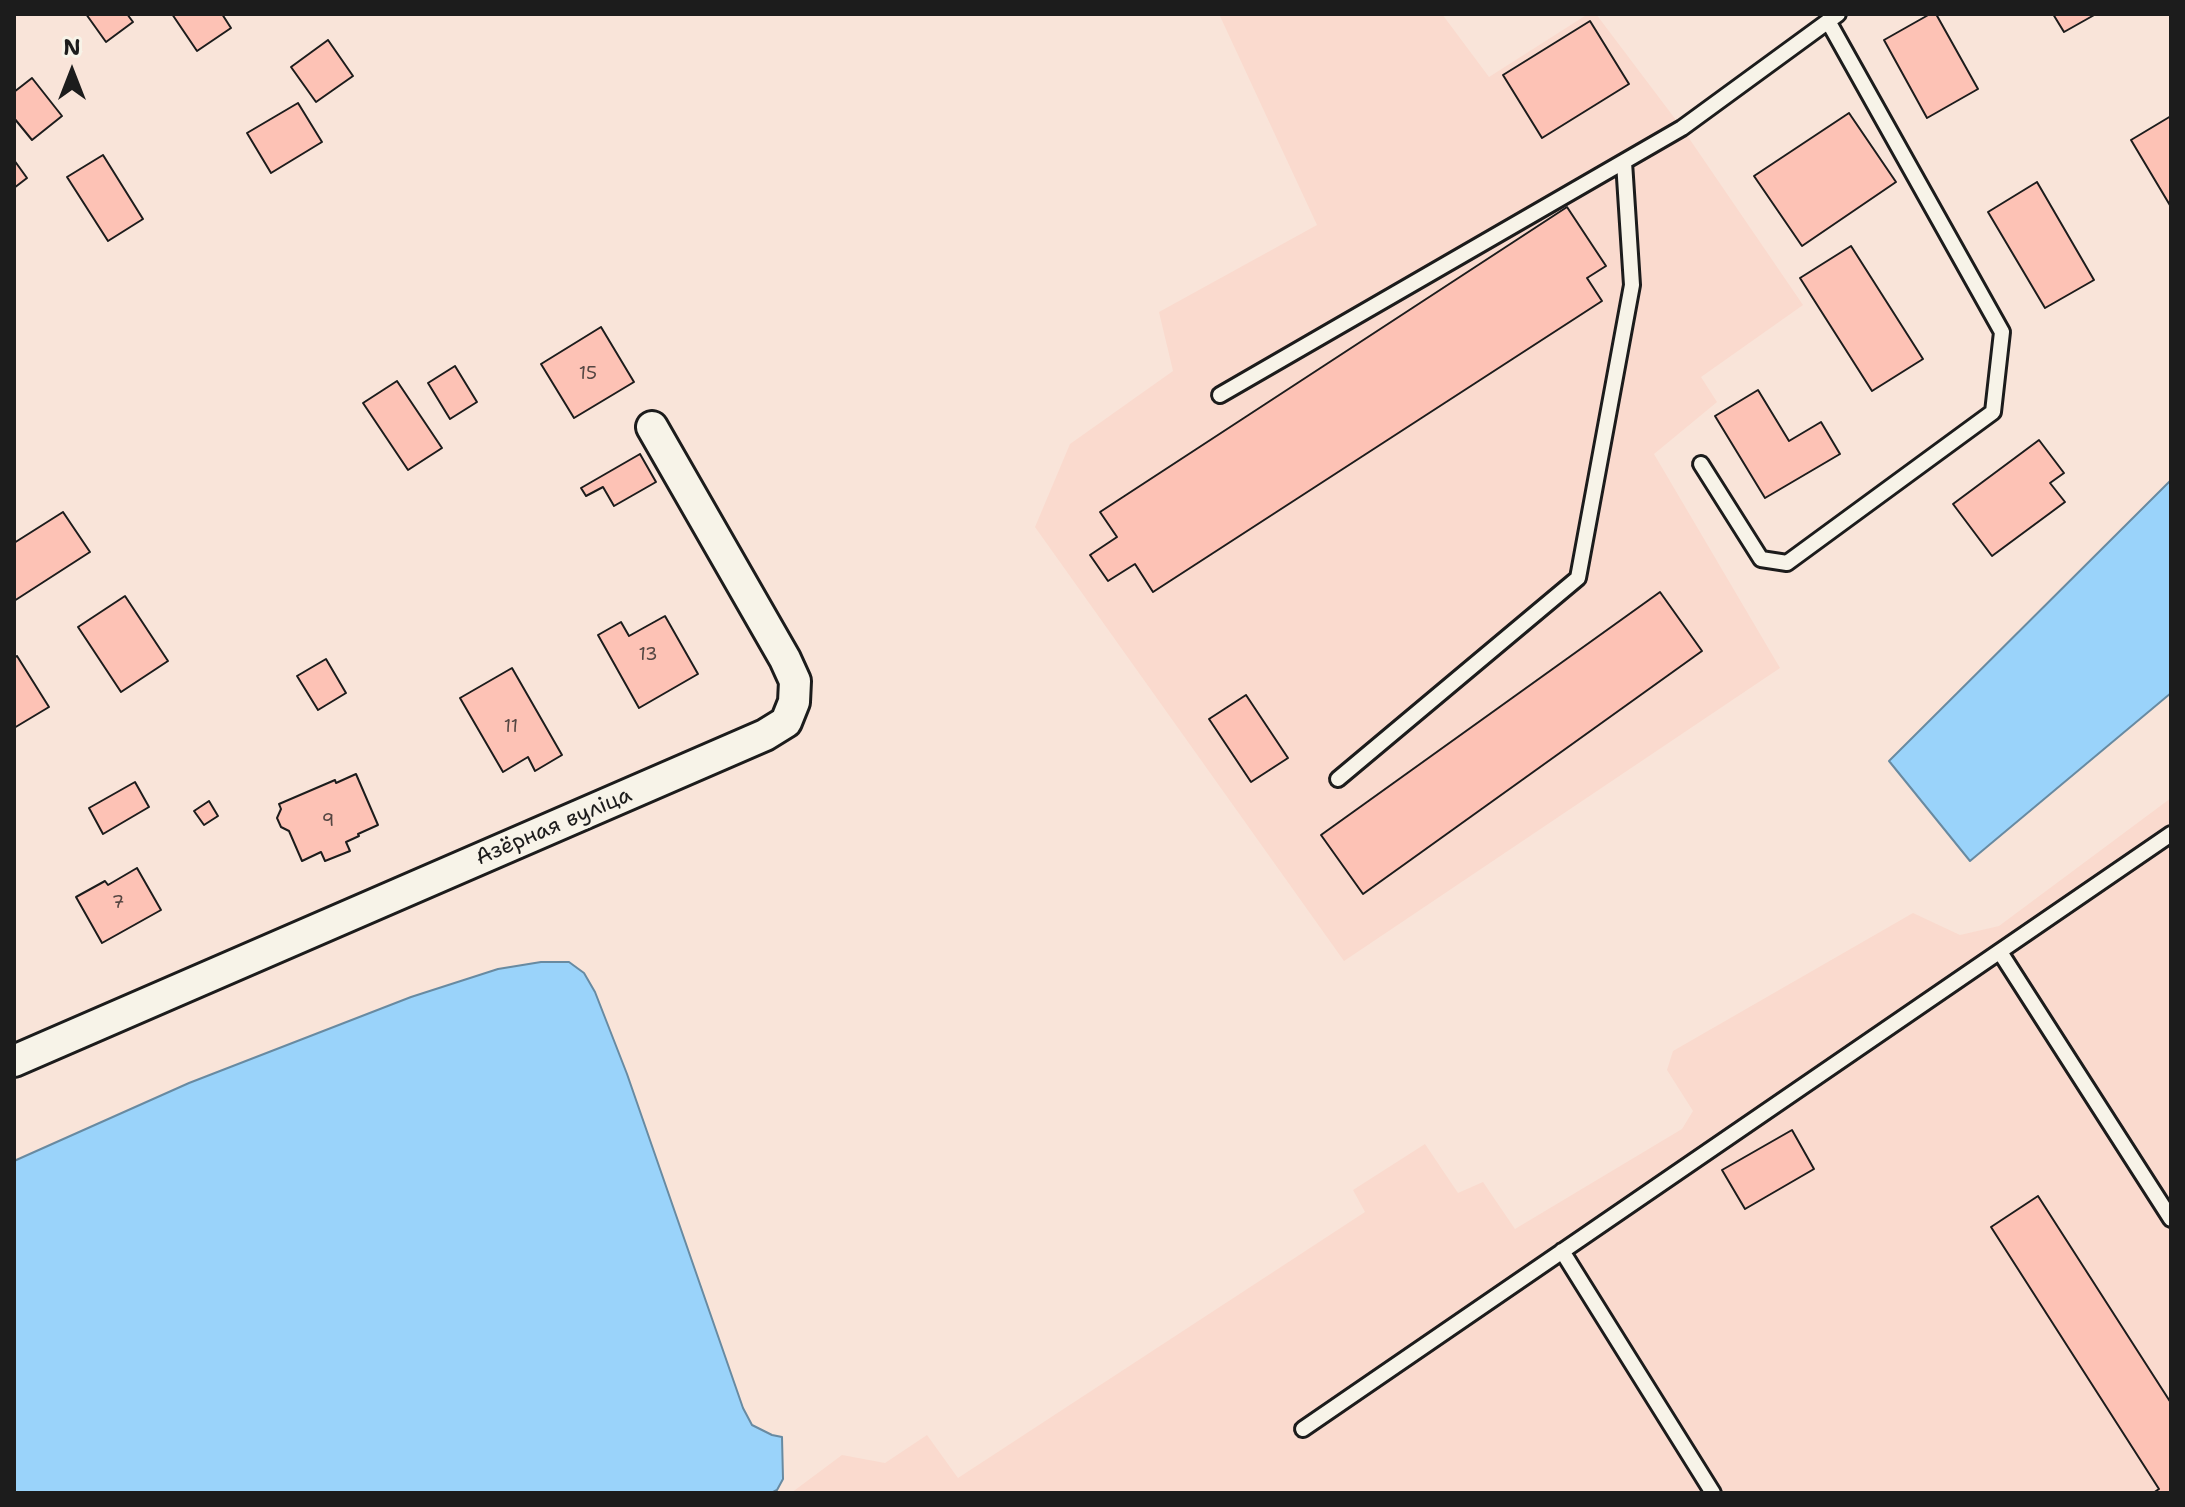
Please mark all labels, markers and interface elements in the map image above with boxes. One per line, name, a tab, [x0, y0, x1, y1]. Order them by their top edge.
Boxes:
north arrow	[32, 32, 112, 112]
text: N	[63, 33, 81, 62]
house number: 15	[579, 363, 597, 385]
house number: 13	[638, 644, 658, 666]
house number: 11	[504, 716, 518, 738]
street label: Азёрная вуліца	[472, 782, 636, 872]
house number: 9	[322, 810, 334, 832]
house number: 7	[112, 892, 124, 914]

